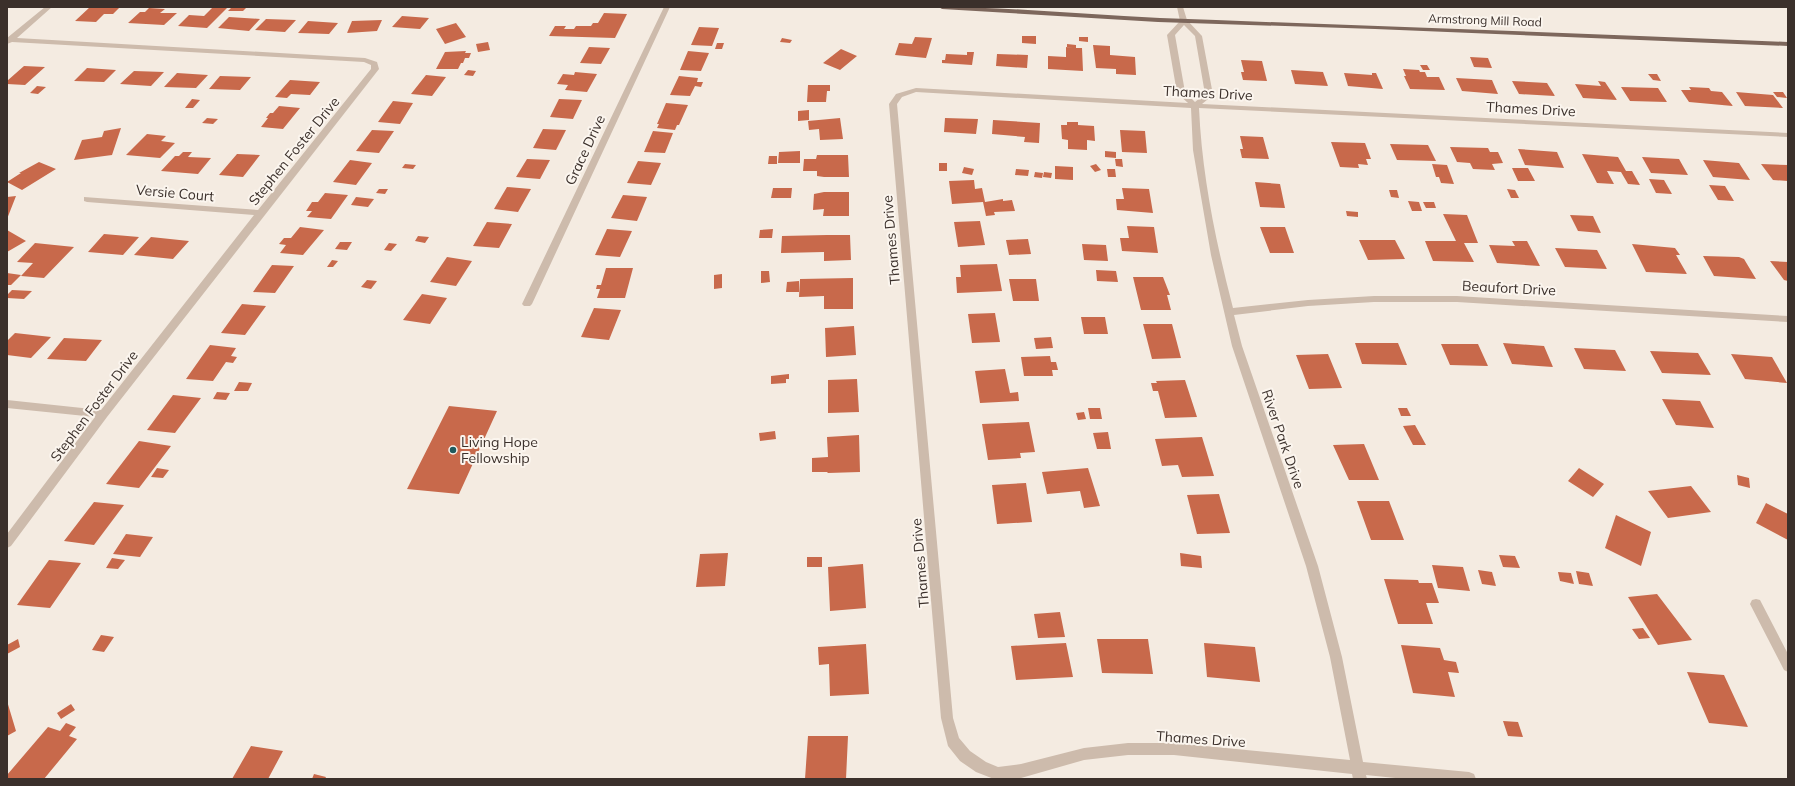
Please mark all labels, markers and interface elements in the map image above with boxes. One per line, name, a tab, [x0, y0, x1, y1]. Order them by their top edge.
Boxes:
street label: Armstrong Mill Road	[1428, 11, 1542, 29]
street label: Thames Drive	[1163, 82, 1253, 104]
street label: Stephen Foster Drive	[245, 93, 343, 209]
street label: Thames Drive	[1486, 98, 1576, 120]
street label: Grace Drive	[561, 112, 609, 188]
street label: Versie Court	[135, 181, 215, 205]
street label: Thames Drive	[878, 195, 904, 285]
street label: Beaufort Drive	[1462, 277, 1556, 299]
street label: Stephen Foster Drive	[46, 347, 142, 465]
street label: River Park Drive	[1258, 387, 1308, 491]
place label: Living Hope Fellowship	[461, 433, 538, 467]
marker: Living Hope Fellowship	[448, 445, 458, 455]
street label: Thames Drive	[907, 518, 933, 608]
street label: Thames Drive	[1156, 727, 1246, 751]

